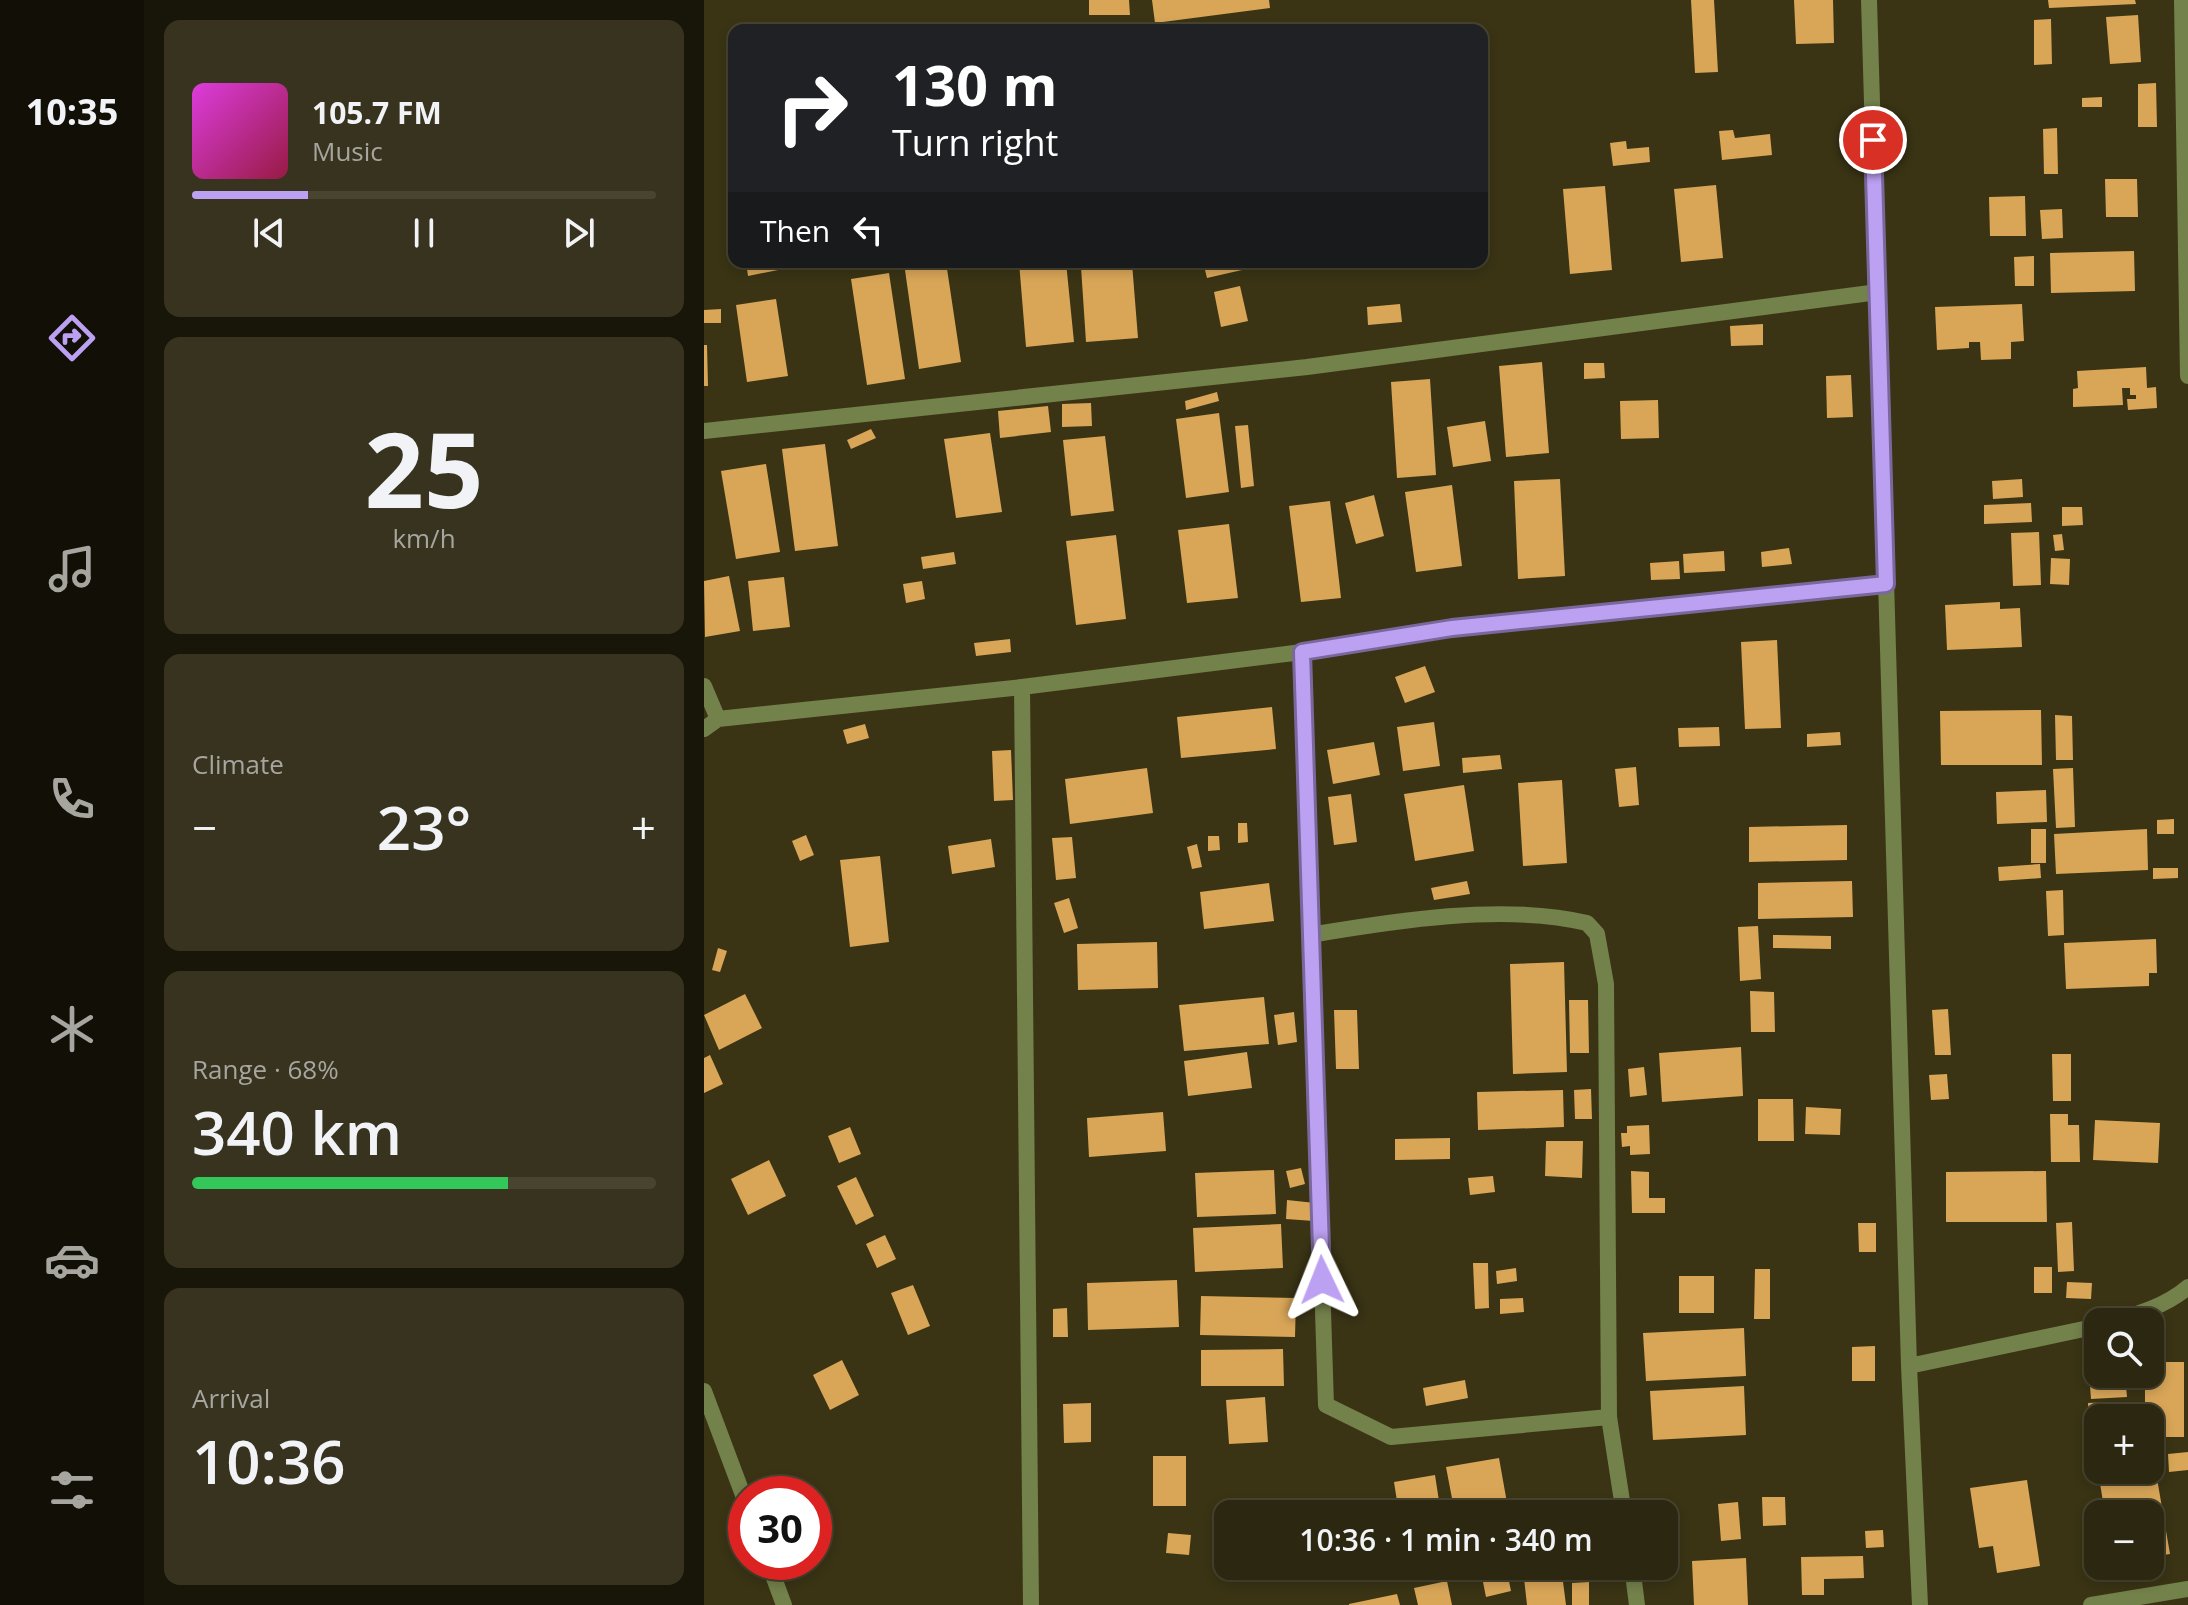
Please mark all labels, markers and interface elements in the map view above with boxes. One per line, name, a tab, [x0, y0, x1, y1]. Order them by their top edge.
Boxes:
text: 130 m	[892, 46, 1058, 122]
icon: right	[760, 56, 864, 160]
text: 10:35	[26, 87, 118, 136]
text: 105.7 FM	[312, 92, 442, 133]
pin	[1839, 106, 1907, 174]
text: Turn right	[892, 118, 1058, 167]
icon: arrive	[1851, 118, 1895, 162]
text: Music	[312, 133, 383, 169]
icon: left	[846, 208, 890, 252]
text: Then	[760, 210, 830, 251]
icon: previous	[247, 211, 291, 255]
icon: pause	[402, 211, 446, 255]
icon: next	[557, 211, 601, 255]
icon: directions	[44, 310, 100, 366]
text: 25	[365, 397, 483, 538]
text: km/h	[392, 520, 456, 556]
icon: music	[44, 541, 100, 597]
text: Climate	[192, 746, 284, 782]
icon: phone	[44, 771, 100, 827]
text: 23°	[377, 786, 471, 868]
text: −	[192, 797, 217, 857]
text: +	[631, 797, 656, 857]
icon: climate	[44, 1001, 100, 1057]
text: Range · 68%	[192, 1051, 339, 1087]
text: 340 km	[192, 1091, 402, 1173]
icon: car	[44, 1232, 100, 1288]
position arrow	[1280, 1238, 1364, 1322]
map controls	[2084, 1308, 2164, 1580]
button: search	[2084, 1308, 2164, 1388]
text: Arrival	[192, 1380, 270, 1416]
button: +	[2084, 1404, 2164, 1484]
text: 10:36	[192, 1420, 346, 1502]
icon: filters	[44, 1462, 100, 1518]
speed limit sign: 30	[728, 1476, 832, 1580]
button: −	[2084, 1500, 2164, 1580]
text: 10:36 · 1 min · 340 m	[1299, 1519, 1593, 1560]

